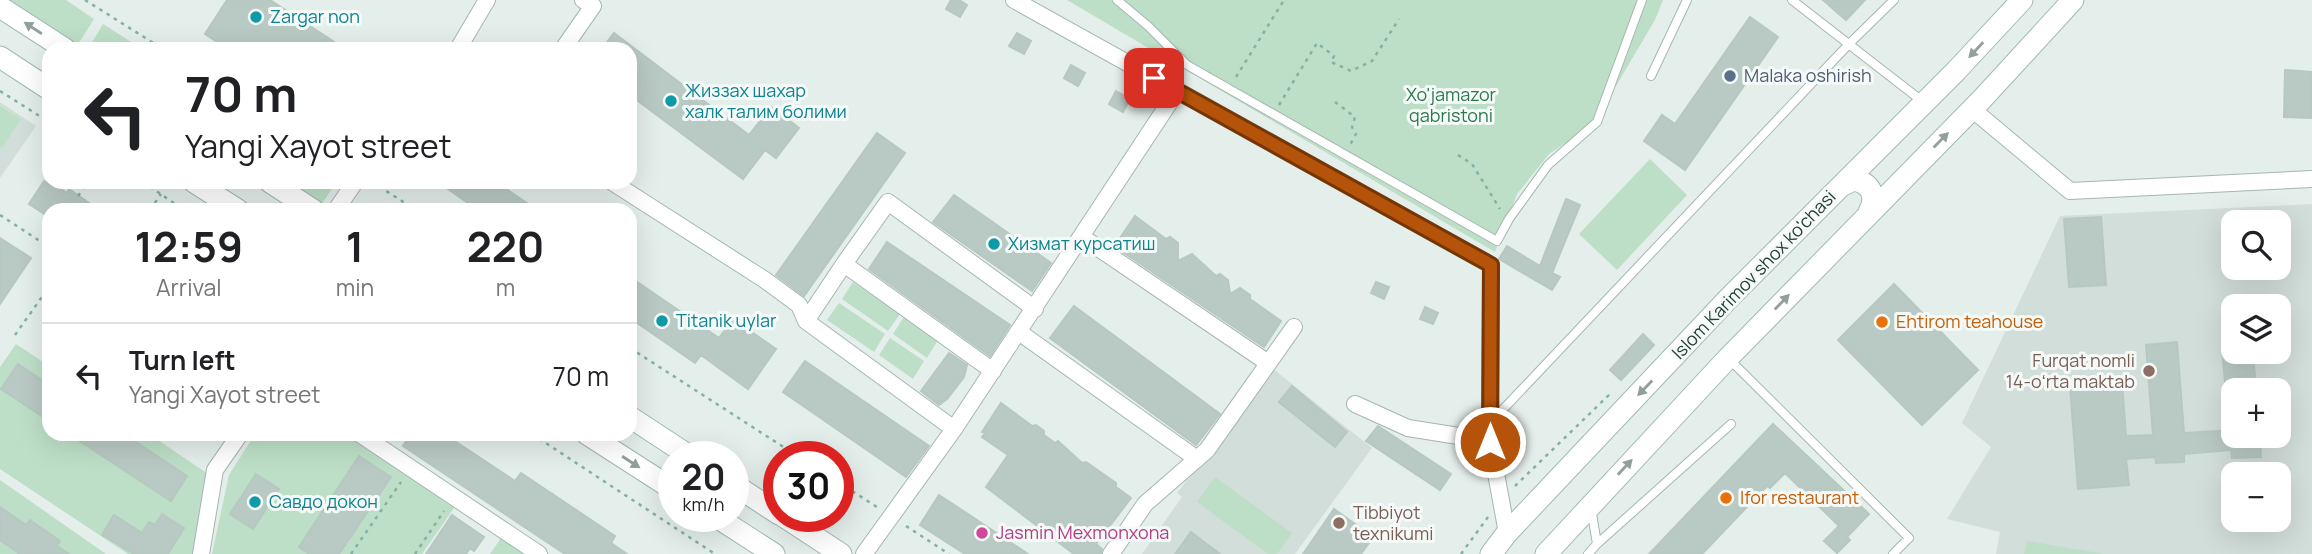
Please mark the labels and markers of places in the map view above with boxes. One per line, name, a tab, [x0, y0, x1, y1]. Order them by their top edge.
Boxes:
place label: Zargar non	[270, 4, 360, 28]
marker: Zargar non	[248, 9, 264, 25]
pin	[1124, 48, 1184, 108]
place label: Malaka oshirish	[1744, 63, 1872, 87]
marker: Malaka oshirish	[1722, 68, 1738, 84]
place label: Жиззах шахар халк талим болими	[685, 78, 847, 123]
marker: Жиззах шахар халк талим болими	[663, 93, 679, 109]
place label: Хизмат курсатиш	[1008, 231, 1155, 255]
marker: Хизмат курсатиш	[986, 236, 1002, 252]
place label: Titanik uylar	[676, 308, 777, 332]
place label: Ehtirom teahouse	[1896, 309, 2043, 333]
marker: Titanik uylar	[654, 313, 670, 329]
marker: Ehtirom teahouse	[1874, 314, 1890, 330]
place label: Furqat nomli 14-oʻrta maktab	[2006, 348, 2135, 393]
marker: Furqat nomli 14-oʻrta maktab	[2141, 363, 2157, 379]
place label: Ifor restaurant	[1740, 485, 1859, 509]
place label: Cавдо докон	[269, 489, 378, 513]
marker: Ifor restaurant	[1718, 490, 1734, 506]
marker: Cавдо докон	[247, 494, 263, 510]
place label: Tibbiyot texnikumi	[1353, 500, 1433, 545]
marker: Tibbiyot texnikumi	[1331, 515, 1347, 531]
place label: Jasmin Mexmonxona	[996, 520, 1169, 544]
marker: Jasmin Mexmonxona	[974, 525, 990, 541]

